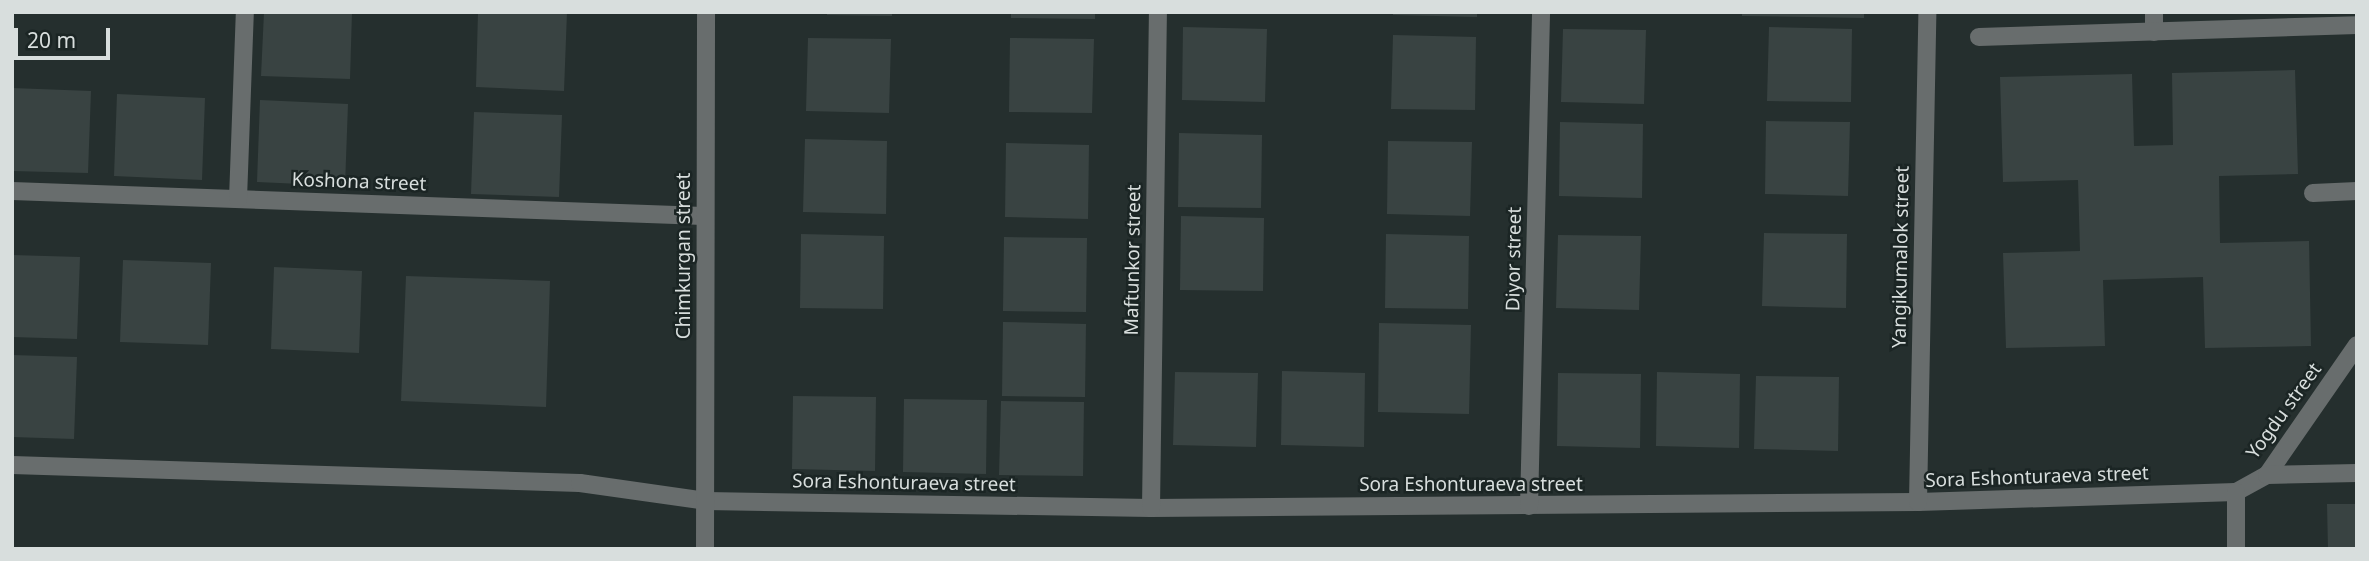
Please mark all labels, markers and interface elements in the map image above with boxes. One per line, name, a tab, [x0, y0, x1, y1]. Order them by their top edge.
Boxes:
scale bar	[18, 14, 114, 58]
text: 20 m	[27, 26, 76, 54]
street label: Yangikumalok street	[1888, 166, 1914, 348]
street label: Koshona street	[291, 168, 427, 196]
street label: Chimkurgan street	[673, 173, 695, 339]
street label: Maftunkor street	[1120, 184, 1146, 336]
street label: Diyor street	[1502, 207, 1526, 311]
street label: Yogdu street	[2242, 359, 2326, 463]
street label: Sora Eshonturaeva street	[1925, 462, 2149, 492]
street label: Sora Eshonturaeva street	[792, 470, 1016, 496]
street label: Sora Eshonturaeva street	[1359, 474, 1583, 496]

